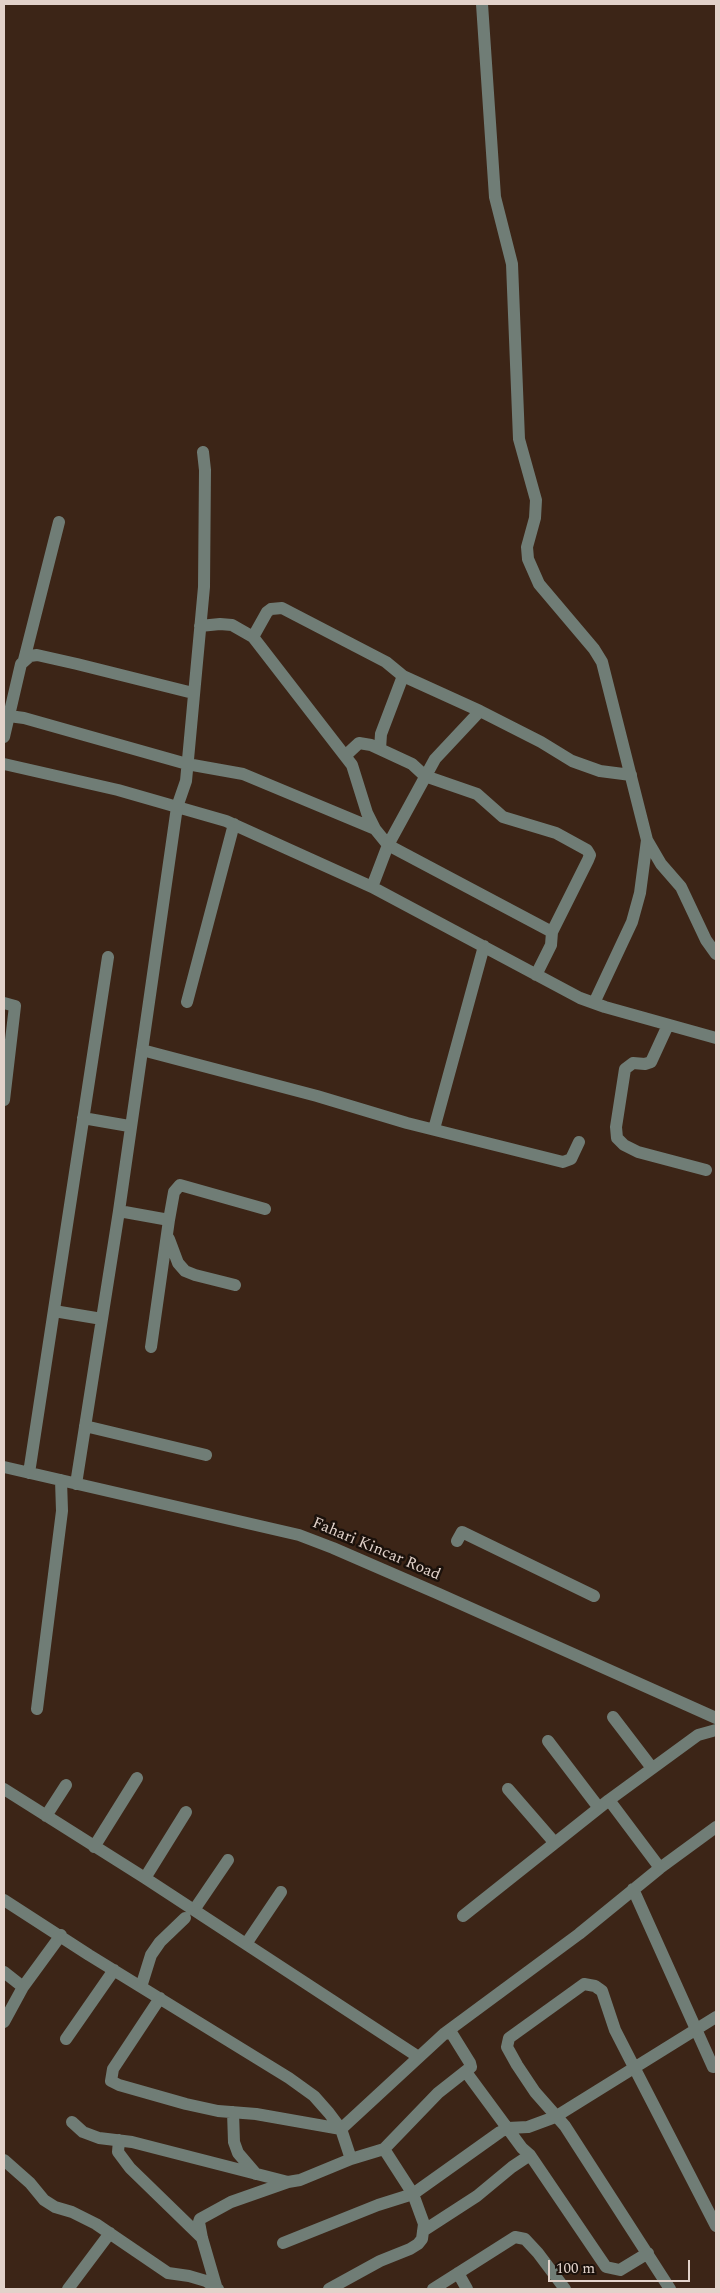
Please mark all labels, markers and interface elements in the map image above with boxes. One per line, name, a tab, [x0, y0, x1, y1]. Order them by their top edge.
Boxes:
street label: Fahari Kincar Road	[309, 1514, 443, 1586]
scale bar	[550, 2250, 692, 2282]
text: 100 m	[556, 2257, 595, 2280]

